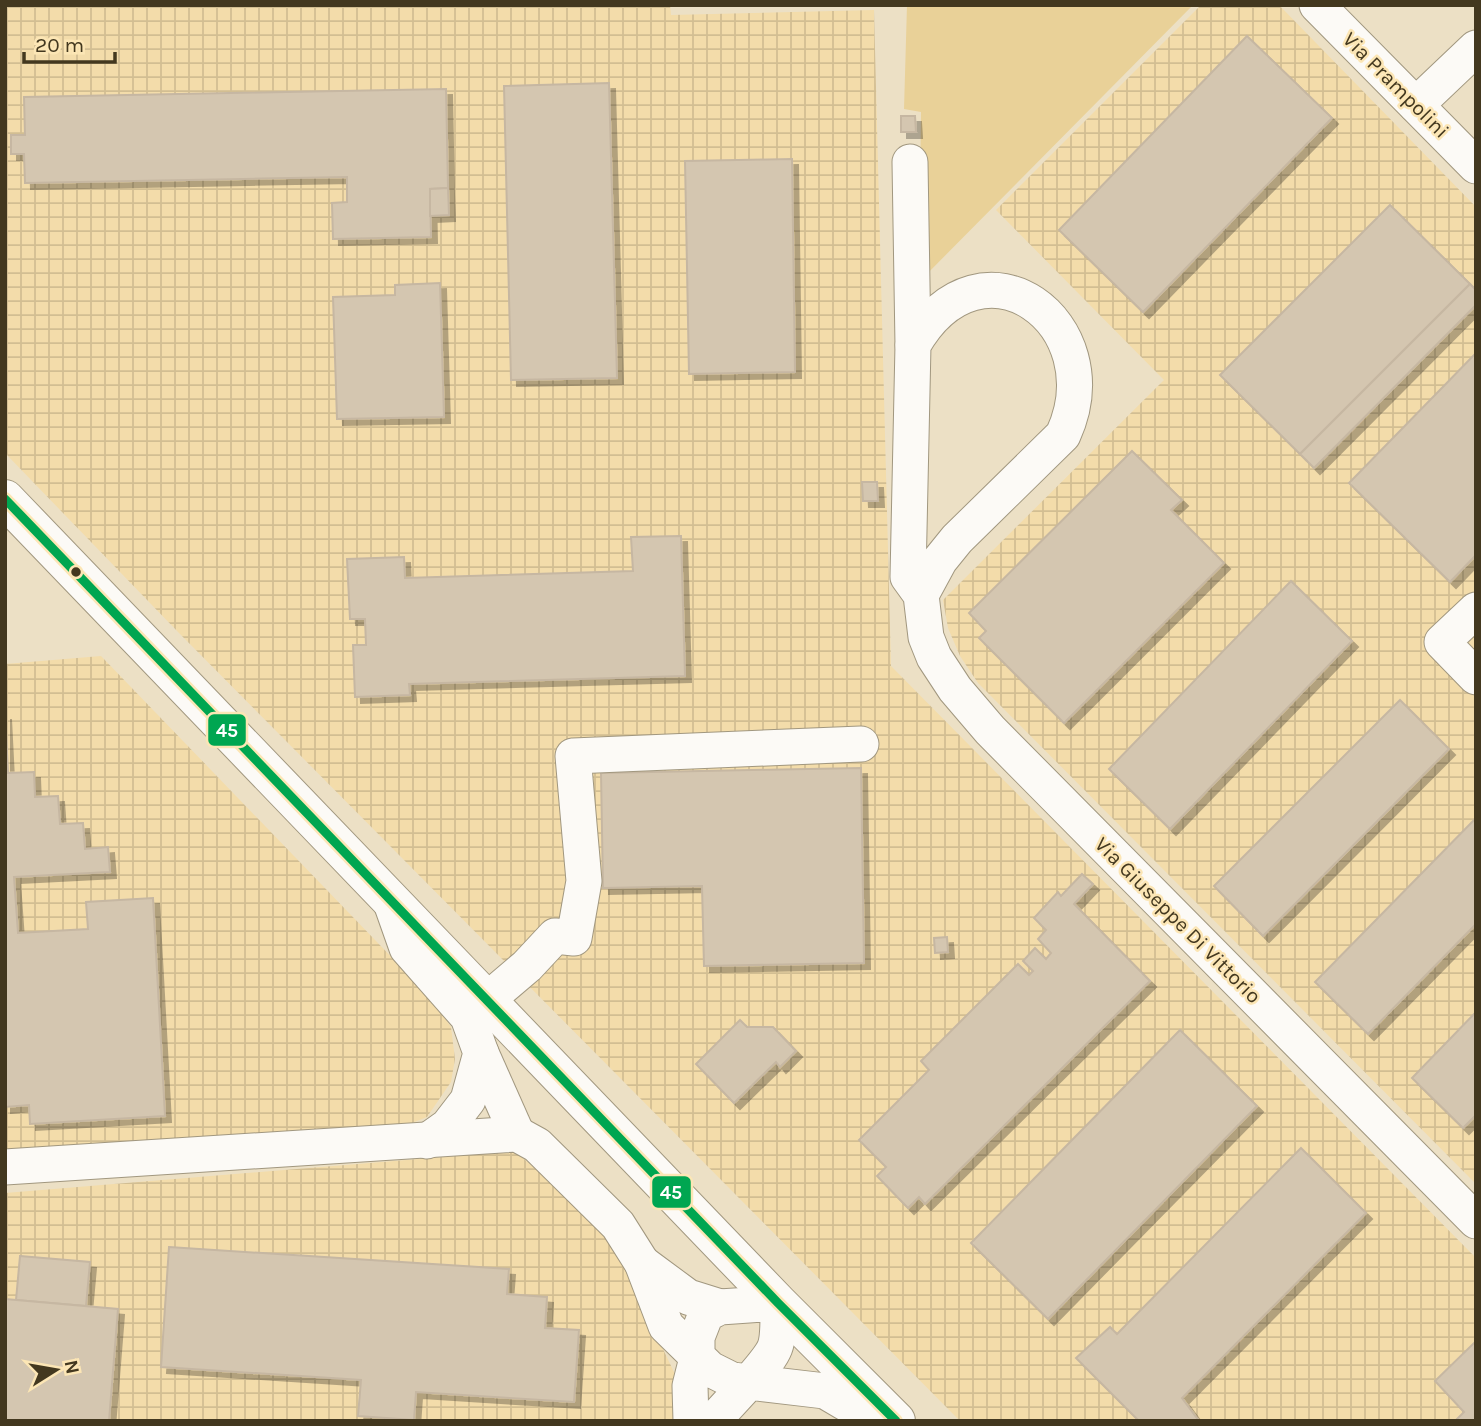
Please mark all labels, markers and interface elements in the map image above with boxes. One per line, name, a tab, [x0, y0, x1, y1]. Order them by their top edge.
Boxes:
scale bar	[24, 21, 116, 65]
street label: Via Prampolini	[1338, 27, 1454, 143]
text: 20 m	[35, 33, 84, 57]
unlabelled marker	[69, 565, 83, 579]
line badge: 45	[207, 713, 247, 747]
text: 45	[216, 720, 238, 742]
street label: Via Giuseppe Di Vittorio	[1090, 832, 1266, 1008]
line badge: 45	[651, 1175, 692, 1209]
text: 45	[660, 1182, 682, 1204]
north arrow	[21, 1335, 91, 1405]
text: N	[60, 1358, 84, 1376]

